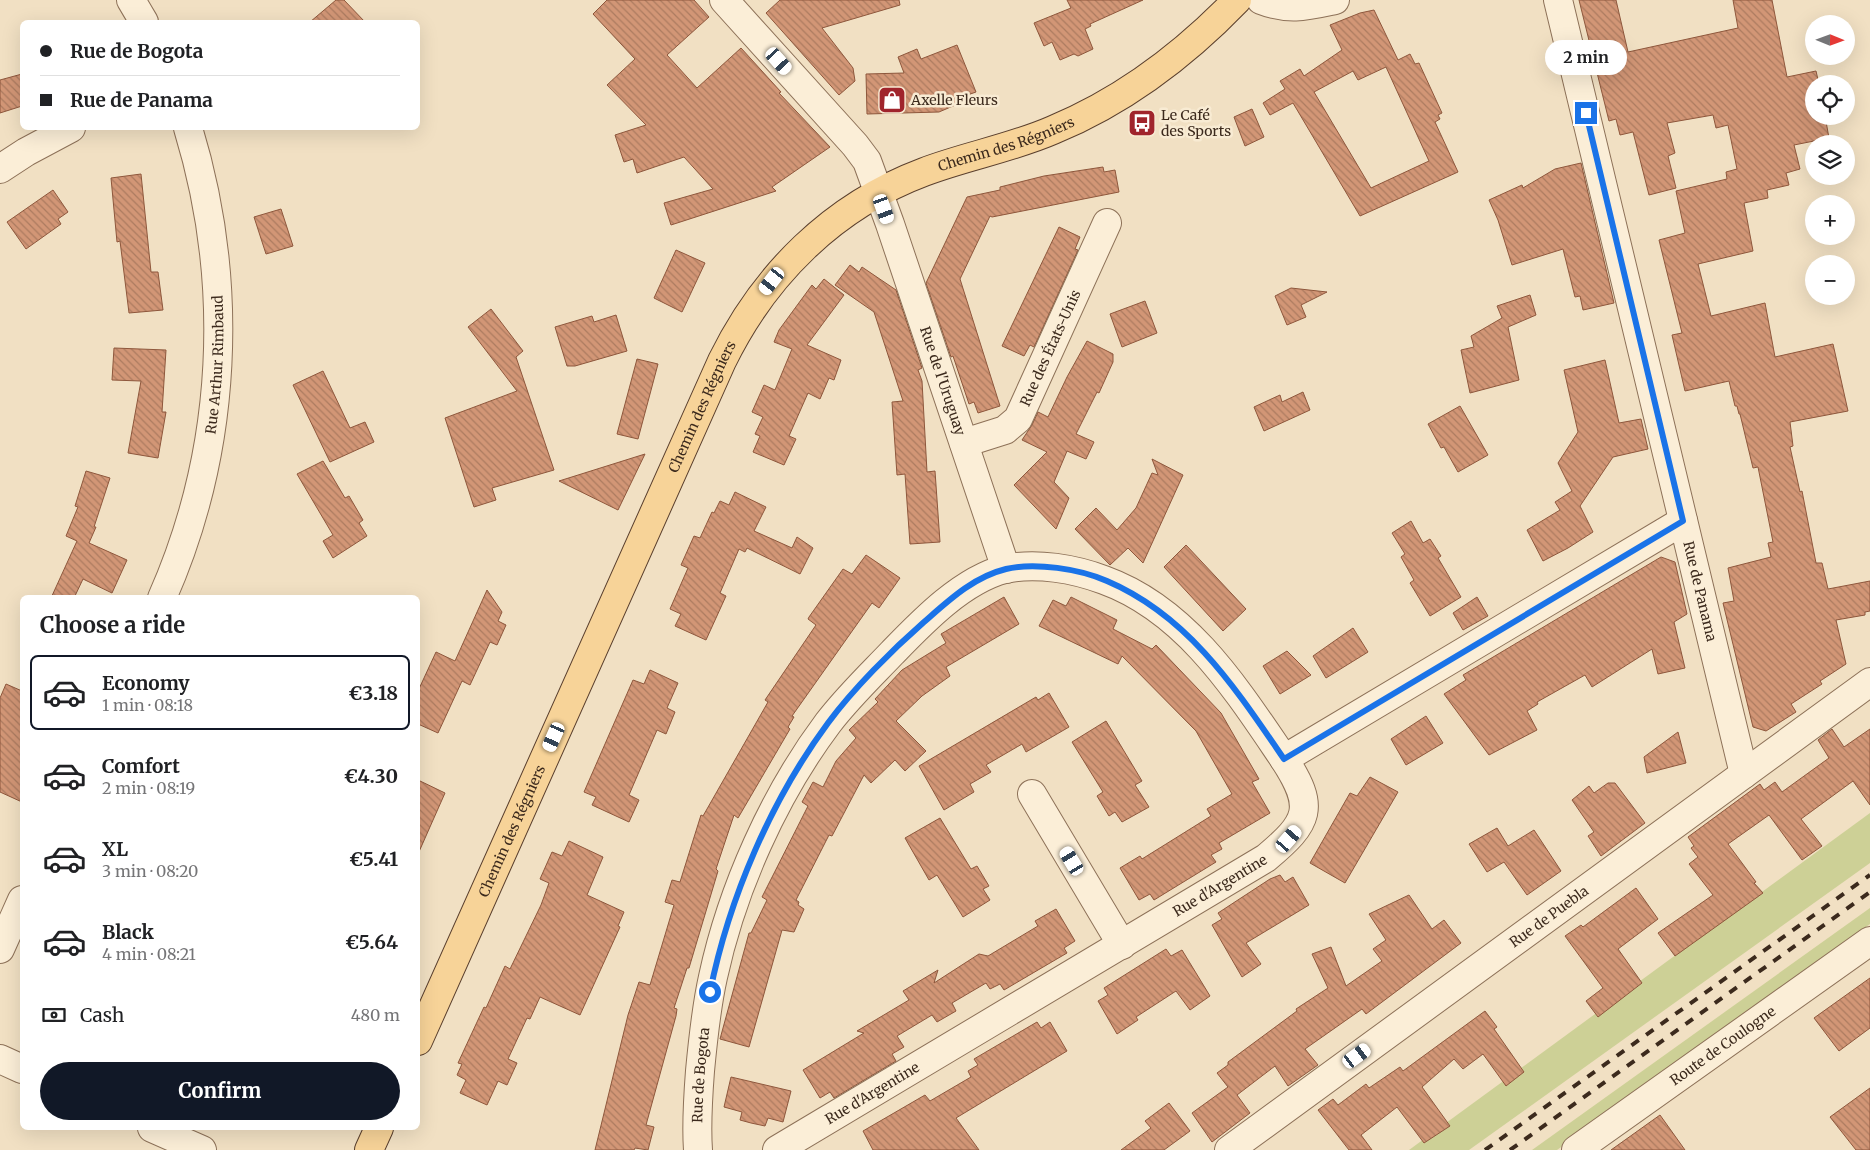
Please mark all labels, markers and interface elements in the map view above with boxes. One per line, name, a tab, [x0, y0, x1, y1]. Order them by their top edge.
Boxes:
north arrow	[1805, 15, 1855, 65]
map controls	[1805, 15, 1855, 305]
text: Rue de Bogota	[70, 39, 203, 63]
callout: 2 min	[1545, 41, 1627, 76]
car	[763, 45, 794, 77]
text: 2 min	[1563, 47, 1609, 67]
button: locate	[1805, 75, 1855, 125]
shop icon: Axelle Fleurs	[877, 85, 907, 115]
text: Rue de Panama	[70, 88, 213, 112]
place label: Axelle Fleurs	[910, 91, 998, 109]
route end	[1575, 102, 1597, 124]
place label: Le Café des Sports	[1161, 106, 1231, 140]
bus stop icon: Le Café des Sports	[1127, 108, 1157, 138]
street label: Chemin des Régniers	[936, 113, 1077, 175]
button: layers	[1805, 135, 1855, 185]
car	[871, 192, 896, 226]
button: +	[1805, 195, 1855, 245]
button: −	[1805, 255, 1855, 305]
car	[756, 265, 787, 297]
street label: Rue des États-Unis	[1016, 287, 1085, 409]
street label: Rue Arthur Rimbaud	[201, 294, 227, 435]
street label: Rue de l'Uruguay	[916, 324, 970, 439]
street label: Chemin des Régniers	[664, 337, 740, 475]
street label: Rue de Panama	[1679, 539, 1721, 644]
text: Choose a ride	[40, 611, 185, 639]
icon: car	[42, 670, 87, 715]
text: Economy	[102, 671, 190, 695]
text: €3.18	[348, 681, 398, 705]
text: 1 min · 08:18	[102, 695, 193, 715]
car	[541, 720, 566, 754]
icon: car	[42, 753, 87, 798]
text: Comfort	[102, 754, 180, 778]
street label: Chemin des Régniers	[475, 762, 549, 900]
text: €4.30	[344, 764, 398, 788]
text: 2 min · 08:19	[102, 778, 195, 798]
car	[1273, 823, 1304, 855]
icon: car	[42, 836, 87, 881]
text: XL	[102, 837, 128, 861]
car	[1057, 844, 1086, 878]
text: €5.41	[349, 847, 398, 871]
street label: Rue d'Argentine	[1170, 850, 1270, 921]
text: 3 min · 08:20	[102, 861, 198, 881]
street label: Rue de Puebla	[1506, 881, 1592, 951]
icon: car	[42, 919, 87, 964]
text: Black	[102, 920, 154, 944]
text: €5.64	[345, 930, 398, 954]
text: 4 min · 08:21	[102, 944, 196, 964]
route start	[699, 981, 721, 1003]
icon: cash	[40, 1001, 68, 1029]
street label: Route de Coulogne	[1666, 1002, 1779, 1089]
text: Cash	[80, 1003, 124, 1027]
text: 480 m	[351, 1005, 400, 1025]
street label: Rue de Bogota	[688, 1026, 714, 1123]
car	[1340, 1041, 1373, 1071]
street label: Rue d'Argentine	[822, 1058, 923, 1128]
button: Confirm	[40, 1062, 400, 1120]

